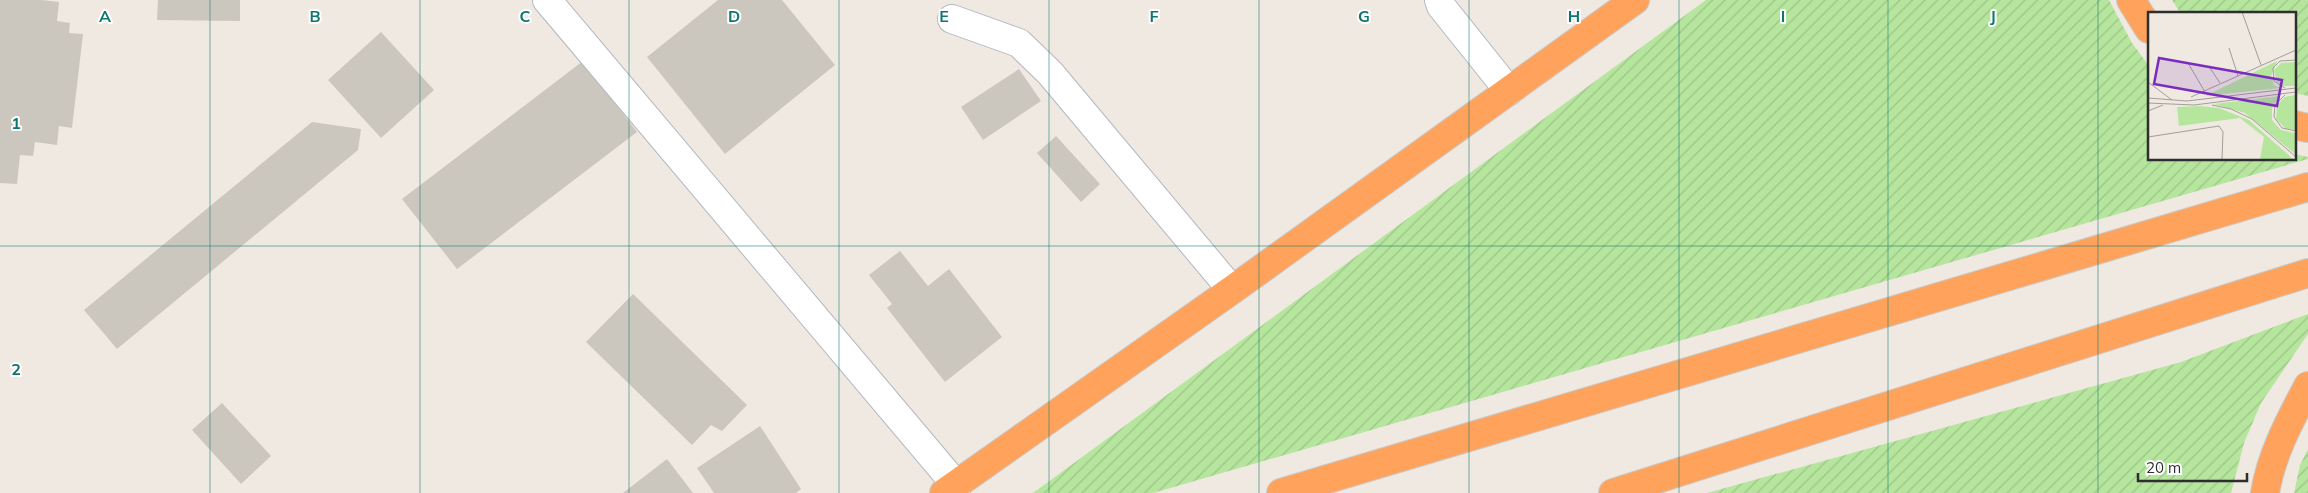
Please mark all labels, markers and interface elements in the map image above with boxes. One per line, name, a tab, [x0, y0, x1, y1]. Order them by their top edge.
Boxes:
text: A	[99, 6, 111, 26]
text: B	[309, 6, 321, 26]
text: C	[520, 6, 531, 26]
text: D	[728, 6, 740, 26]
text: E	[939, 6, 949, 26]
text: F	[1149, 6, 1159, 26]
text: G	[1358, 6, 1370, 26]
text: H	[1568, 6, 1580, 26]
text: I	[1781, 6, 1785, 26]
text: J	[1990, 6, 1996, 26]
inset map	[2148, 12, 2296, 160]
text: 1	[11, 113, 21, 133]
text: 2	[11, 359, 21, 379]
scale bar	[2138, 450, 2247, 482]
text: 20 m	[2146, 458, 2181, 477]

